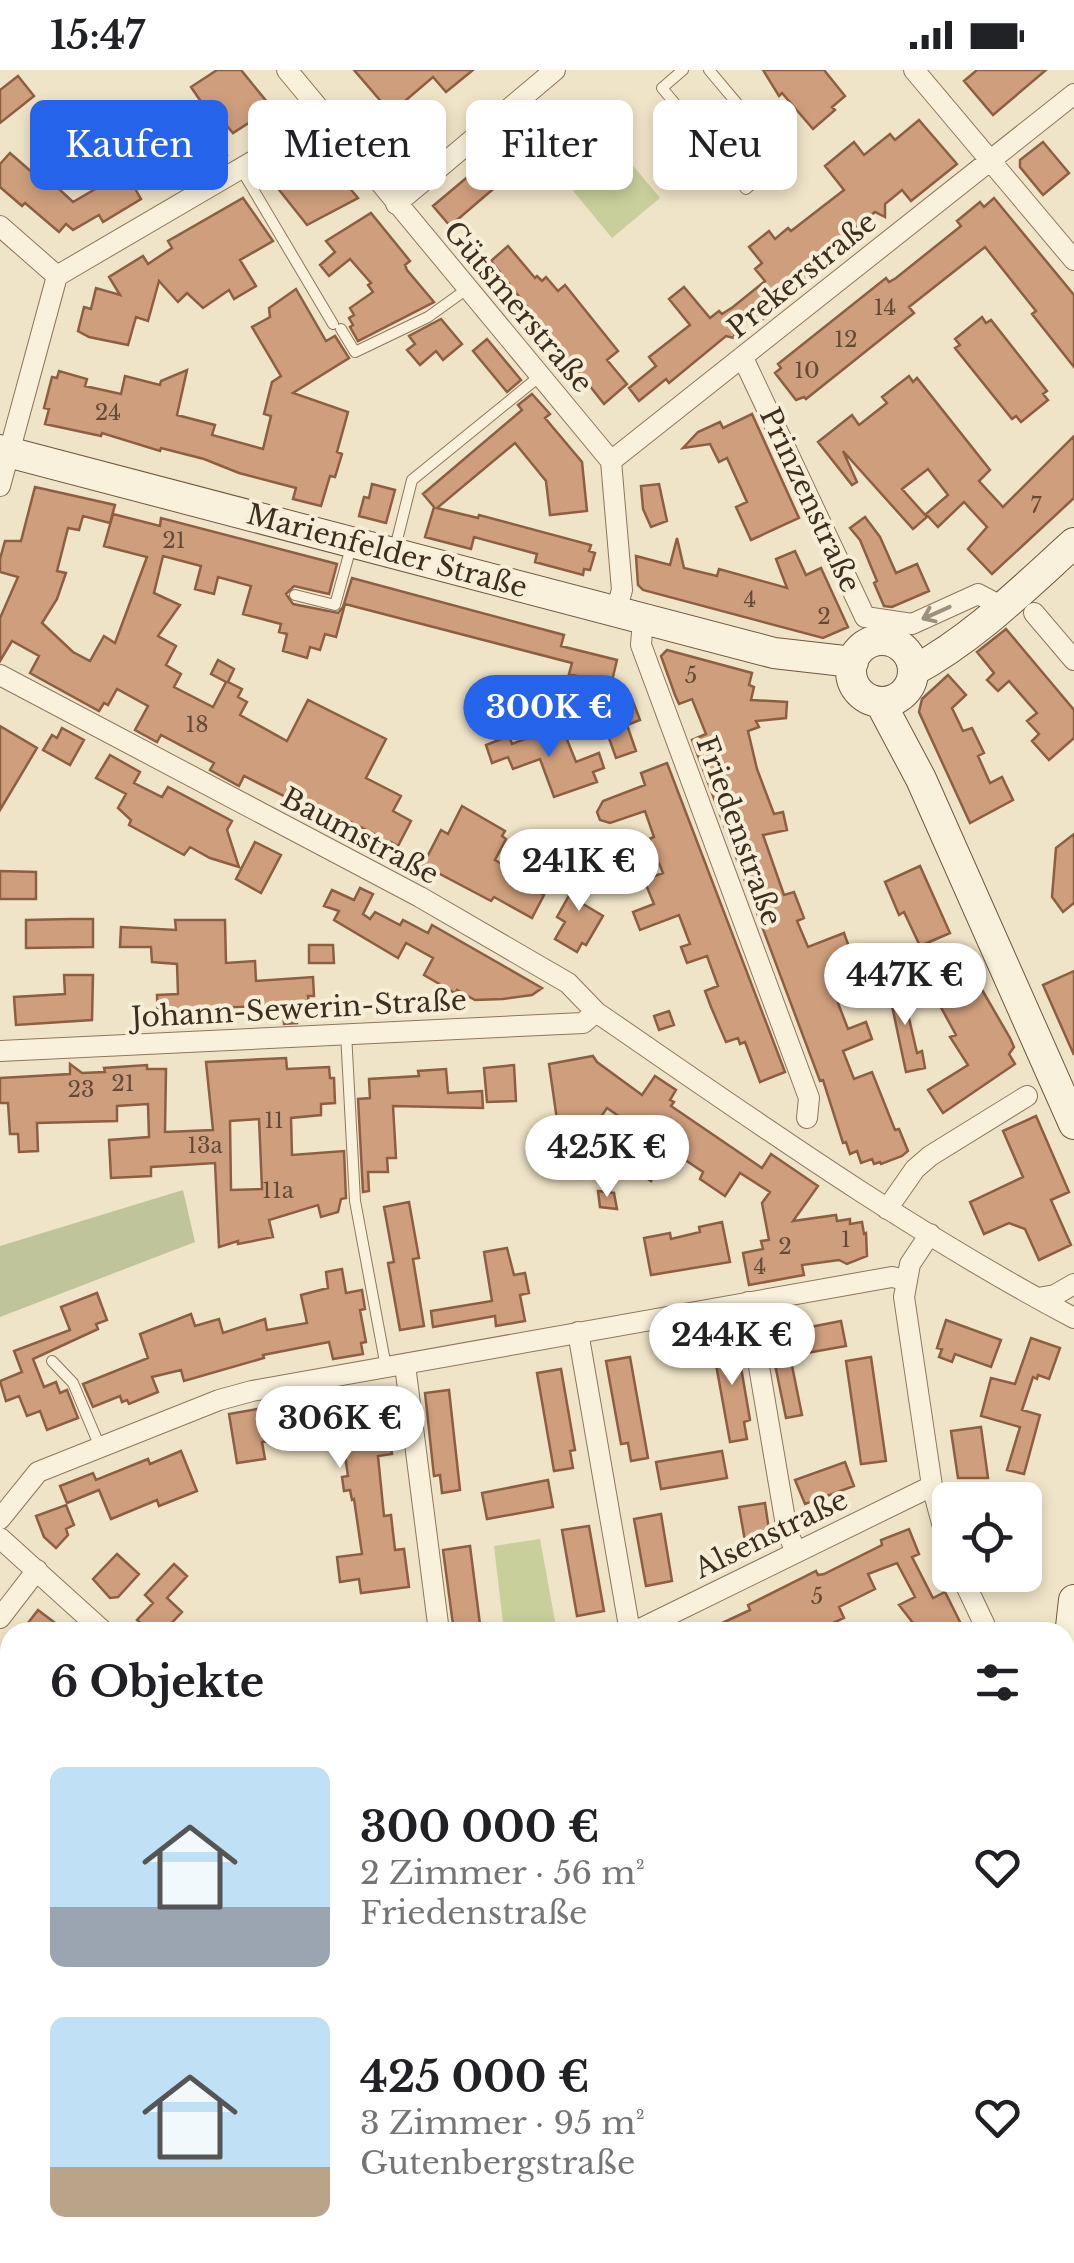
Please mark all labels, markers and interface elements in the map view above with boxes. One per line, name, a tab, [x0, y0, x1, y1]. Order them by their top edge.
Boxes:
text: 15:47	[50, 12, 145, 59]
chip: Kaufen	[30, 100, 228, 190]
chip: Mieten	[248, 100, 446, 190]
chip: Filter	[466, 100, 633, 190]
chip: Neu	[653, 100, 797, 190]
street label: Prekerstraße	[721, 204, 883, 346]
street label: Gütsmerstraße	[436, 214, 600, 400]
house number: 14	[874, 294, 896, 321]
house number: 12	[834, 326, 858, 353]
house number: 10	[794, 357, 820, 384]
house number: 24	[95, 399, 121, 426]
street label: Prinzenstraße	[752, 402, 868, 598]
house number: 7	[1030, 492, 1042, 519]
street label: Marienfelder Straße	[243, 497, 531, 605]
house number: 21	[162, 527, 186, 554]
house number: 4	[744, 586, 756, 613]
house number: 2	[817, 603, 831, 630]
one-way arrow	[921, 605, 952, 623]
house number: 5	[685, 662, 697, 689]
pin: 300K €	[468, 675, 630, 760]
text: 300K €	[485, 687, 613, 727]
house number: 18	[185, 711, 209, 738]
street label: Friedenstraße	[689, 732, 789, 930]
street label: Baumstraße	[275, 780, 445, 892]
pin: 241K €	[498, 829, 660, 914]
text: 241K €	[522, 841, 636, 881]
pin: 447K €	[824, 943, 986, 1028]
text: 447K €	[846, 955, 964, 995]
street label: Johann-Sewerin-Straße	[126, 983, 468, 1035]
house number: 21	[111, 1070, 135, 1097]
house number: 23	[67, 1076, 95, 1103]
house number: 11	[264, 1107, 284, 1134]
pin: 425K €	[526, 1115, 688, 1200]
text: 425K €	[547, 1127, 667, 1167]
house number: 13a	[187, 1132, 224, 1159]
house number: 11a	[262, 1177, 295, 1204]
house number: 1	[841, 1226, 851, 1253]
house number: 2	[778, 1233, 792, 1260]
house number: 4	[754, 1253, 766, 1280]
pin: 244K €	[651, 1303, 813, 1388]
text: 244K €	[671, 1315, 793, 1355]
pin: 306K €	[259, 1386, 421, 1471]
text: 306K €	[278, 1398, 402, 1438]
street label: Alsenstraße	[688, 1482, 853, 1587]
map controls	[932, 1482, 1042, 1592]
button: locate	[932, 1482, 1042, 1592]
house number: 5	[811, 1583, 823, 1610]
icon: filters	[970, 1655, 1025, 1710]
text: 6 Objekte	[50, 1656, 264, 1708]
text: 300 000 €	[360, 1801, 600, 1853]
icon: home	[130, 1807, 250, 1927]
icon: heart	[970, 1840, 1025, 1895]
text: 2 Zimmer · 56 m²	[360, 1853, 645, 1893]
text: Friedenstraße	[360, 1893, 587, 1933]
text: 425 000 €	[360, 2051, 590, 2103]
icon: home	[130, 2057, 250, 2177]
icon: heart	[970, 2090, 1025, 2145]
text: 3 Zimmer · 95 m²	[360, 2103, 645, 2143]
text: Gutenbergstraße	[360, 2143, 635, 2183]

